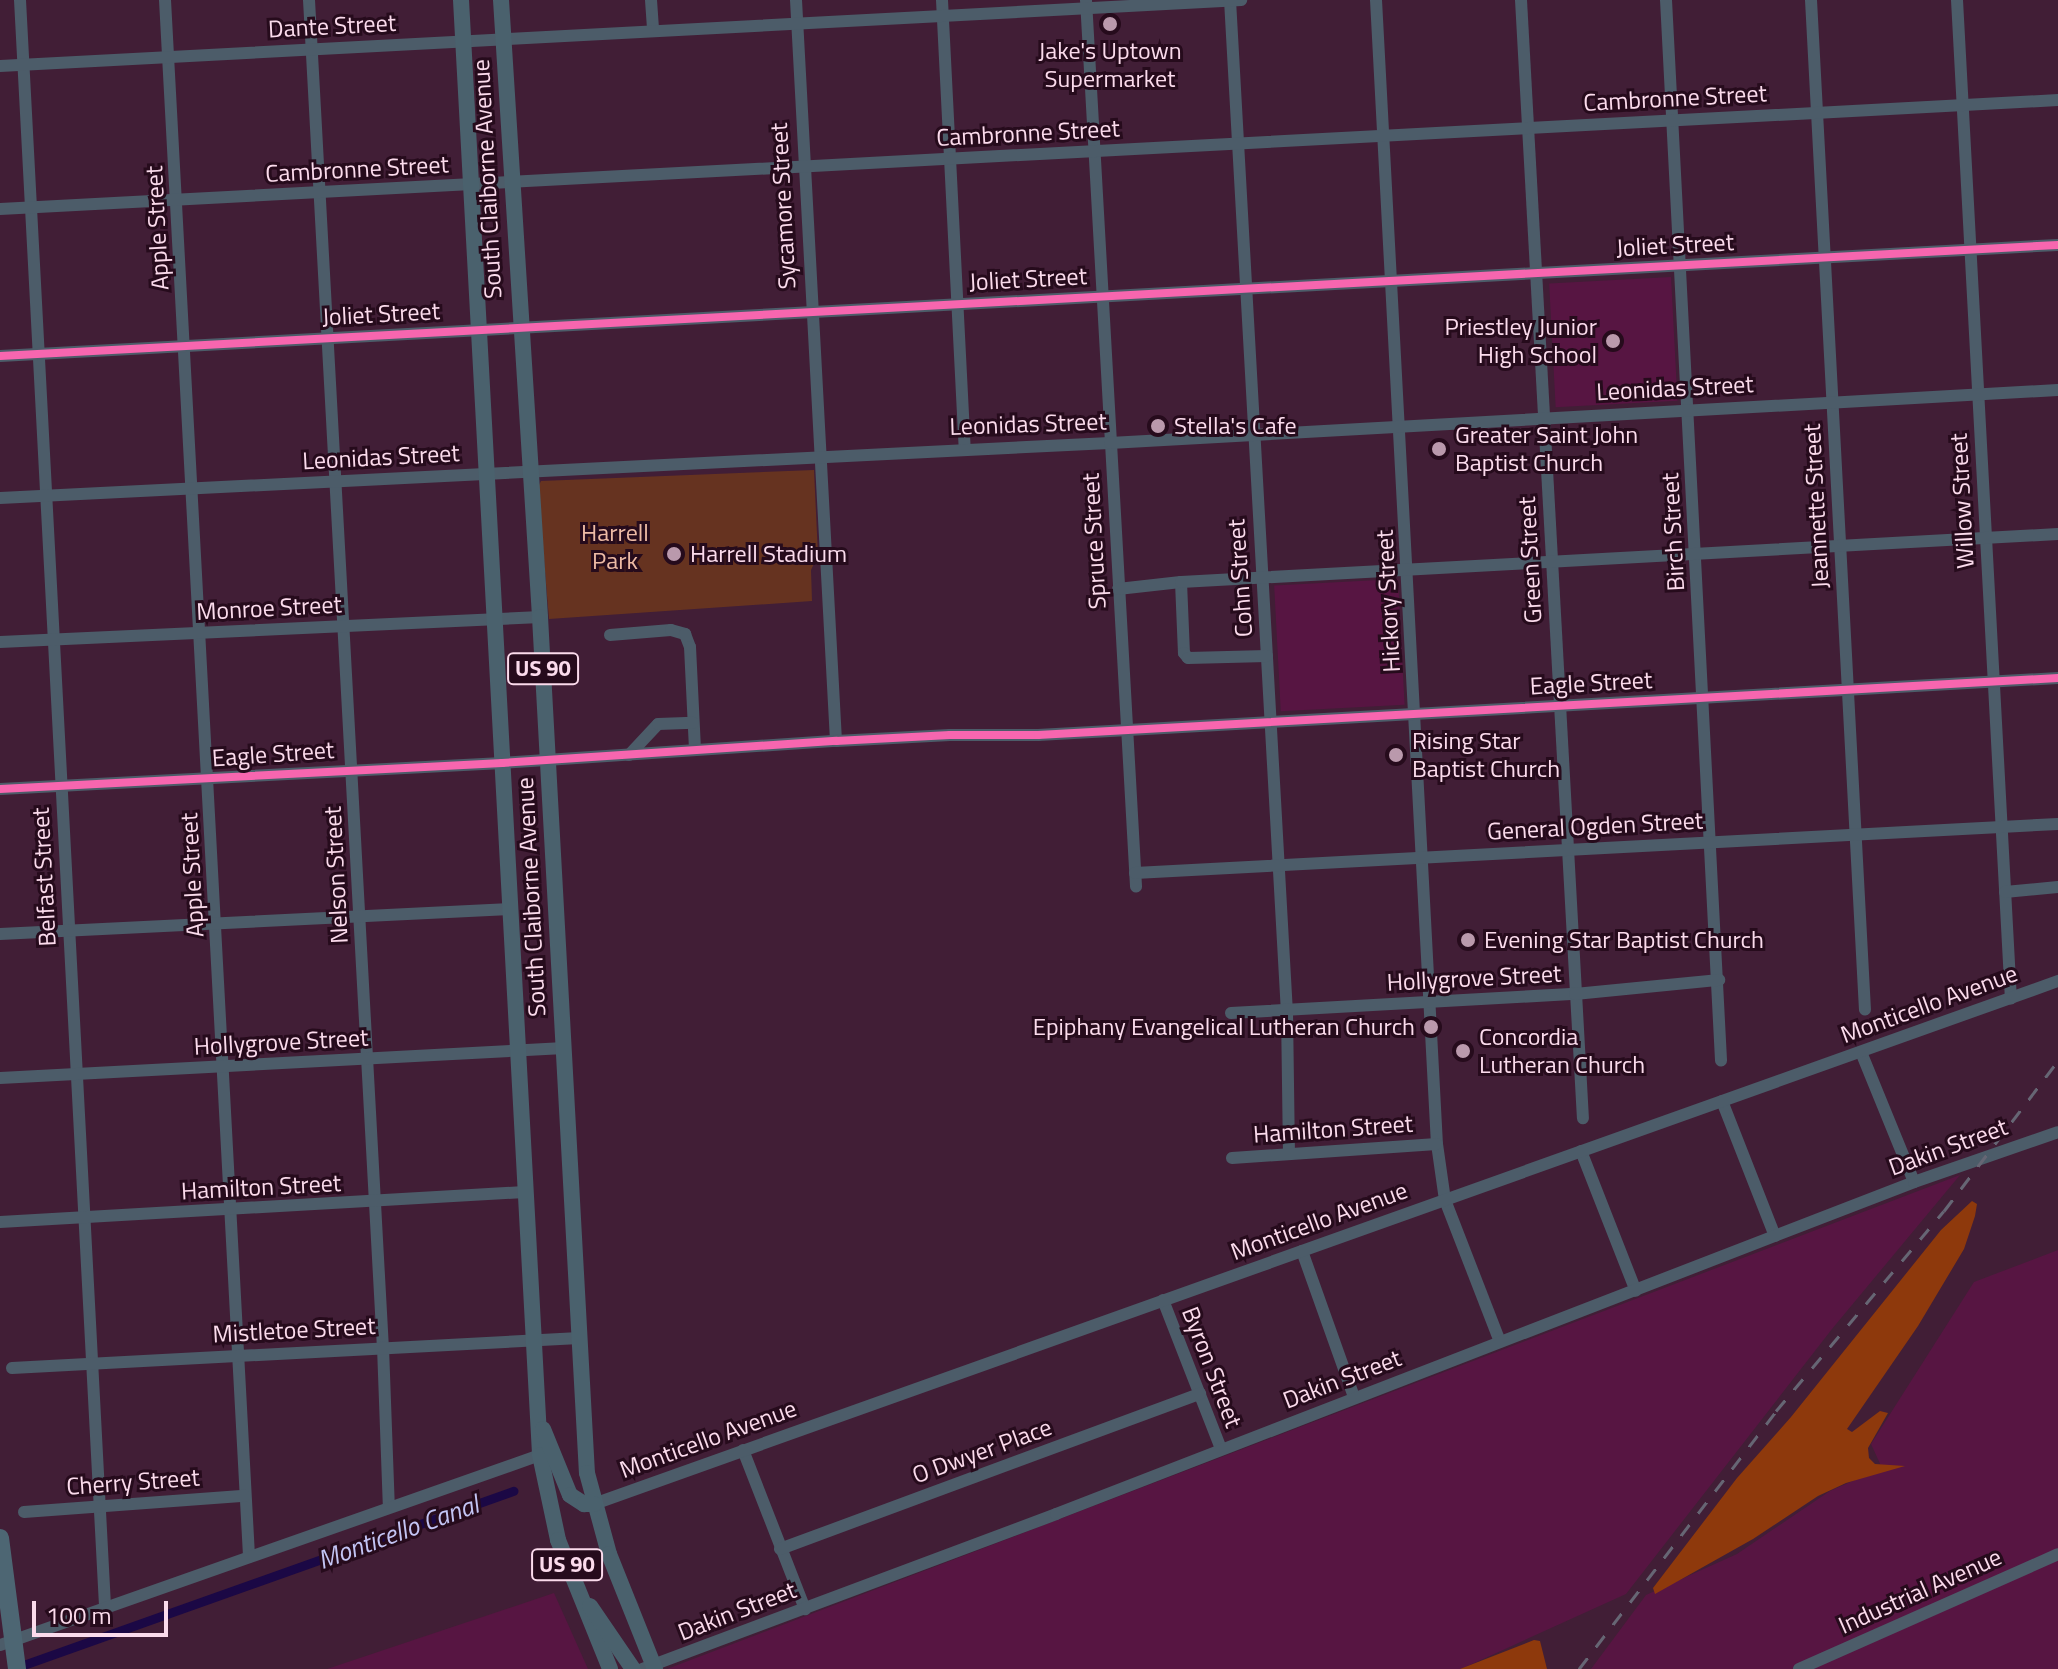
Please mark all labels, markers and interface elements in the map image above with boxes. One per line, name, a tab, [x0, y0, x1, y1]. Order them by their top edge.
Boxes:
street label: Dante Street	[267, 8, 397, 44]
marker: Jake's Uptown Supermarket	[1101, 15, 1119, 33]
place label: Jake's Uptown Supermarket	[1038, 37, 1182, 93]
street label: South Claiborne Avenue	[466, 58, 508, 300]
street label: Cambronne Street	[1583, 79, 1767, 117]
street label: Cambronne Street	[936, 114, 1120, 152]
street label: Sycamore Street	[764, 122, 802, 290]
street label: Cambronne Street	[265, 150, 449, 188]
street label: Apple Street	[139, 165, 175, 291]
street label: Joliet Street	[1615, 228, 1735, 262]
street label: Joliet Street	[968, 262, 1088, 296]
street label: Joliet Street	[321, 297, 441, 331]
place label: Priestley Junior High School	[1444, 313, 1597, 369]
marker: Priestley Junior High School	[1604, 332, 1622, 350]
street label: Leonidas Street	[1596, 370, 1754, 406]
street label: Leonidas Street	[949, 407, 1107, 441]
place label: Stella's Cafe	[1174, 412, 1297, 440]
marker: Stella's Cafe	[1149, 417, 1167, 435]
place label: Greater Saint John Baptist Church	[1455, 421, 1638, 477]
street label: Jeannette Street	[1797, 423, 1835, 589]
street label: Willow Street	[1944, 433, 1980, 569]
street label: Leonidas Street	[302, 439, 460, 475]
marker: Greater Saint John Baptist Church	[1430, 440, 1448, 458]
street label: Spruce Street	[1076, 472, 1112, 610]
street label: Birch Street	[1656, 472, 1690, 592]
street label: Green Street	[1512, 496, 1548, 624]
street label: Cohn Street	[1222, 518, 1258, 638]
park label: Harrell Park	[581, 519, 649, 575]
street label: Hickory Street	[1370, 529, 1406, 673]
place label: Harrell Stadium	[690, 540, 847, 568]
marker: Harrell Stadium	[665, 545, 683, 563]
street label: Monroe Street	[196, 590, 342, 626]
road number: US 90	[507, 651, 579, 687]
street label: Eagle Street	[1529, 665, 1653, 701]
place label: Rising Star Baptist Church	[1412, 727, 1560, 783]
street label: Eagle Street	[211, 735, 335, 773]
marker: Rising Star Baptist Church	[1387, 746, 1405, 764]
street label: South Claiborne Avenue	[510, 776, 552, 1018]
street label: Nelson Street	[318, 806, 354, 944]
street label: General Ogden Street	[1486, 806, 1704, 846]
street label: Belfast Street	[26, 807, 62, 947]
street label: Apple Street	[174, 812, 210, 938]
place label: Evening Star Baptist Church	[1484, 926, 1764, 954]
marker: Evening Star Baptist Church	[1459, 931, 1477, 949]
street label: Hollygrove Street	[1386, 959, 1562, 997]
street label: Monticello Avenue	[1837, 959, 2021, 1049]
place label: Epiphany Evangelical Lutheran Church	[1033, 1013, 1415, 1041]
marker: Epiphany Evangelical Lutheran Church	[1422, 1018, 1440, 1036]
street label: Hollygrove Street	[193, 1023, 369, 1061]
place label: Concordia Lutheran Church	[1479, 1023, 1645, 1079]
marker: Concordia Lutheran Church	[1454, 1042, 1472, 1060]
street label: Hamilton Street	[1252, 1109, 1414, 1149]
street label: Dakin Street	[1885, 1112, 2011, 1182]
street label: Hamilton Street	[180, 1168, 342, 1206]
street label: Monticello Avenue	[1227, 1176, 1411, 1266]
street label: Byron Street	[1176, 1303, 1248, 1431]
street label: Mistletoe Street	[212, 1311, 376, 1349]
street label: Dakin Street	[1279, 1343, 1405, 1415]
street label: Monticello Avenue	[616, 1394, 800, 1484]
street label: O Dwyer Place	[908, 1412, 1056, 1490]
street label: Cherry Street	[65, 1463, 201, 1501]
water label: Monticello Canal	[313, 1488, 483, 1576]
street label: Industrial Avenue	[1834, 1542, 2006, 1640]
road number: US 90	[531, 1547, 603, 1583]
street label: Dakin Street	[674, 1575, 800, 1647]
scale bar	[36, 1585, 172, 1635]
text: 100 m	[46, 1597, 112, 1633]

